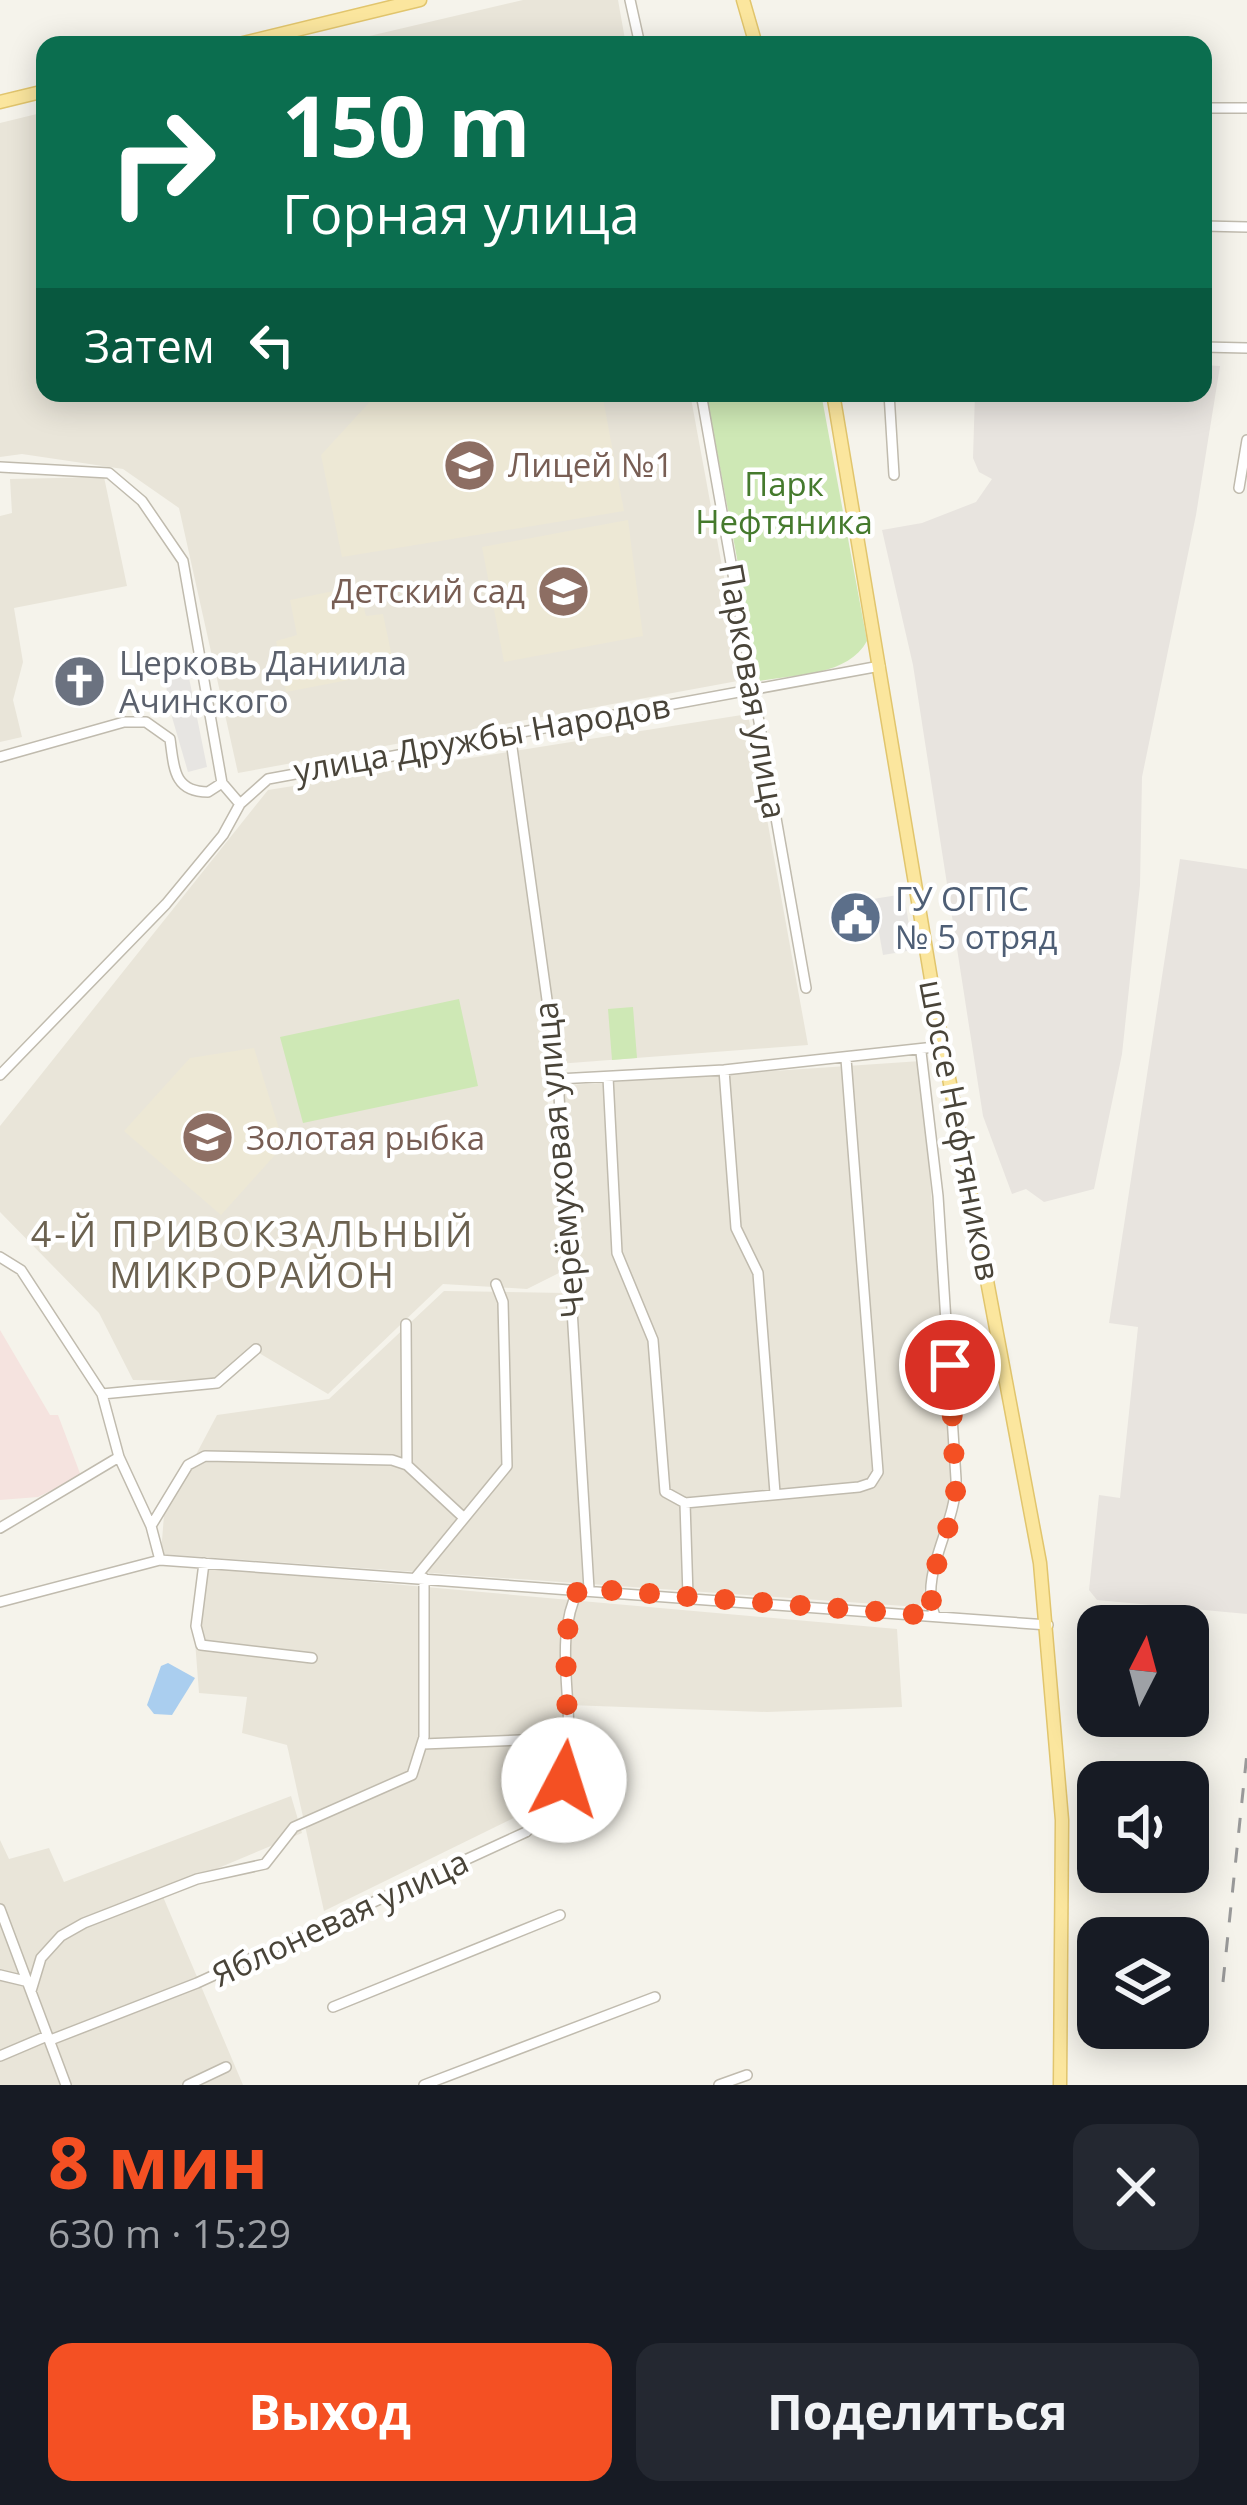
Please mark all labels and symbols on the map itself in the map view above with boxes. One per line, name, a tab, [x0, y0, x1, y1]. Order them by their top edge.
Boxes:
school or university icon: Лицей №1	[441, 437, 497, 493]
place label: Лицей №1	[508, 442, 673, 487]
park label: Парк Нефтяника	[695, 461, 873, 544]
street label: Парковая улица	[709, 559, 798, 822]
school or university icon: Детский сад	[536, 563, 592, 619]
place label: Детский сад	[332, 568, 525, 613]
place label: Церковь Даниила Ачинского	[119, 640, 407, 723]
church icon: Церковь Даниила Ачинского	[52, 654, 108, 710]
street label: улица Дружбы Народов	[290, 682, 674, 793]
place label: ГУ ОГПС № 5 отряд	[895, 876, 1057, 959]
public building icon: ГУ ОГПС № 5 отряд	[828, 890, 884, 946]
street label: шоссе Нефтяников	[909, 975, 1012, 1284]
street label: Черёмуховая улица	[522, 1000, 595, 1320]
school or university icon: Золотая рыбка	[179, 1110, 235, 1166]
place label: Золотая рыбка	[246, 1115, 485, 1160]
district label: 4-Й ПРИВОКЗАЛЬНЫЙ МИКРОРАЙОН	[31, 1209, 475, 1299]
pin	[899, 1314, 1001, 1416]
north arrow	[1077, 1605, 1209, 1737]
position arrow	[501, 1717, 627, 1843]
street label: Яблоневая улица	[204, 1838, 475, 1997]

